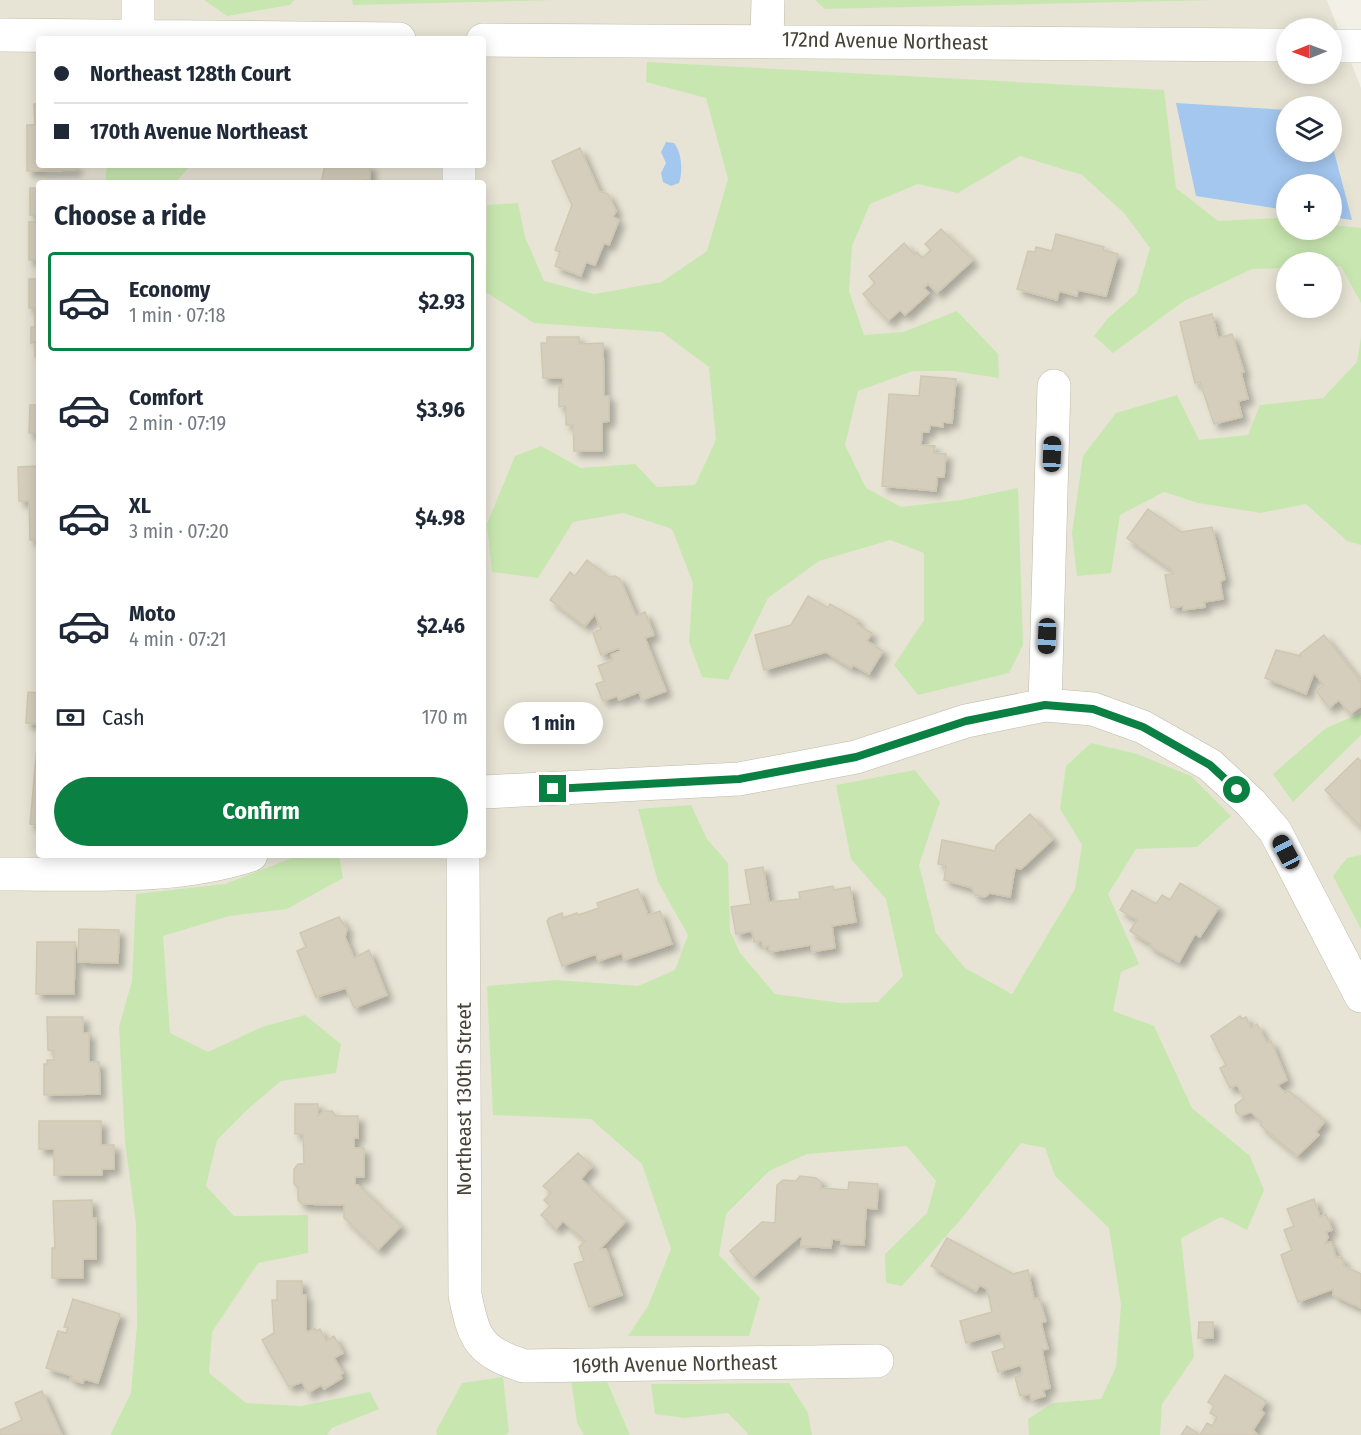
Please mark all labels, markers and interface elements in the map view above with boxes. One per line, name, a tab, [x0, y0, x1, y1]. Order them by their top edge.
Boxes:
north arrow	[1276, 18, 1342, 84]
map controls	[1276, 18, 1342, 318]
street label: 172nd Avenue Northeast	[782, 26, 988, 56]
text: Northeast 128th Court	[90, 60, 291, 87]
button: layers	[1276, 96, 1342, 162]
text: 170th Avenue Northeast	[90, 118, 308, 145]
button: +	[1276, 174, 1342, 240]
text: Choose a ride	[54, 200, 206, 232]
button: −	[1276, 252, 1342, 318]
icon: car	[57, 275, 111, 329]
text: Economy	[129, 276, 210, 303]
text: $2.93	[418, 288, 465, 315]
text: 1 min · 07:18	[129, 303, 225, 327]
icon: car	[57, 383, 111, 437]
text: Comfort	[129, 384, 203, 411]
text: $3.96	[416, 396, 465, 423]
text: 2 min · 07:19	[129, 411, 226, 435]
car	[1042, 436, 1062, 472]
icon: car	[57, 491, 111, 545]
text: XL	[129, 492, 151, 519]
text: $4.98	[415, 504, 465, 531]
text: 3 min · 07:20	[129, 519, 229, 543]
icon: car	[57, 599, 111, 653]
text: Moto	[129, 600, 176, 627]
text: $2.46	[417, 612, 465, 639]
car	[1037, 618, 1057, 654]
text: 4 min · 07:21	[129, 627, 227, 651]
icon: cash	[54, 701, 87, 734]
callout: 1 min	[504, 702, 602, 744]
text: Cash	[102, 704, 145, 731]
text: 170 m	[422, 705, 468, 729]
text: 1 min	[532, 711, 575, 735]
route end	[539, 775, 566, 802]
route start	[1223, 776, 1250, 803]
button: Confirm	[54, 777, 468, 846]
car	[1270, 832, 1302, 872]
street label: Northeast 130th Street	[451, 1002, 477, 1196]
street label: 169th Avenue Northeast	[572, 1349, 778, 1379]

